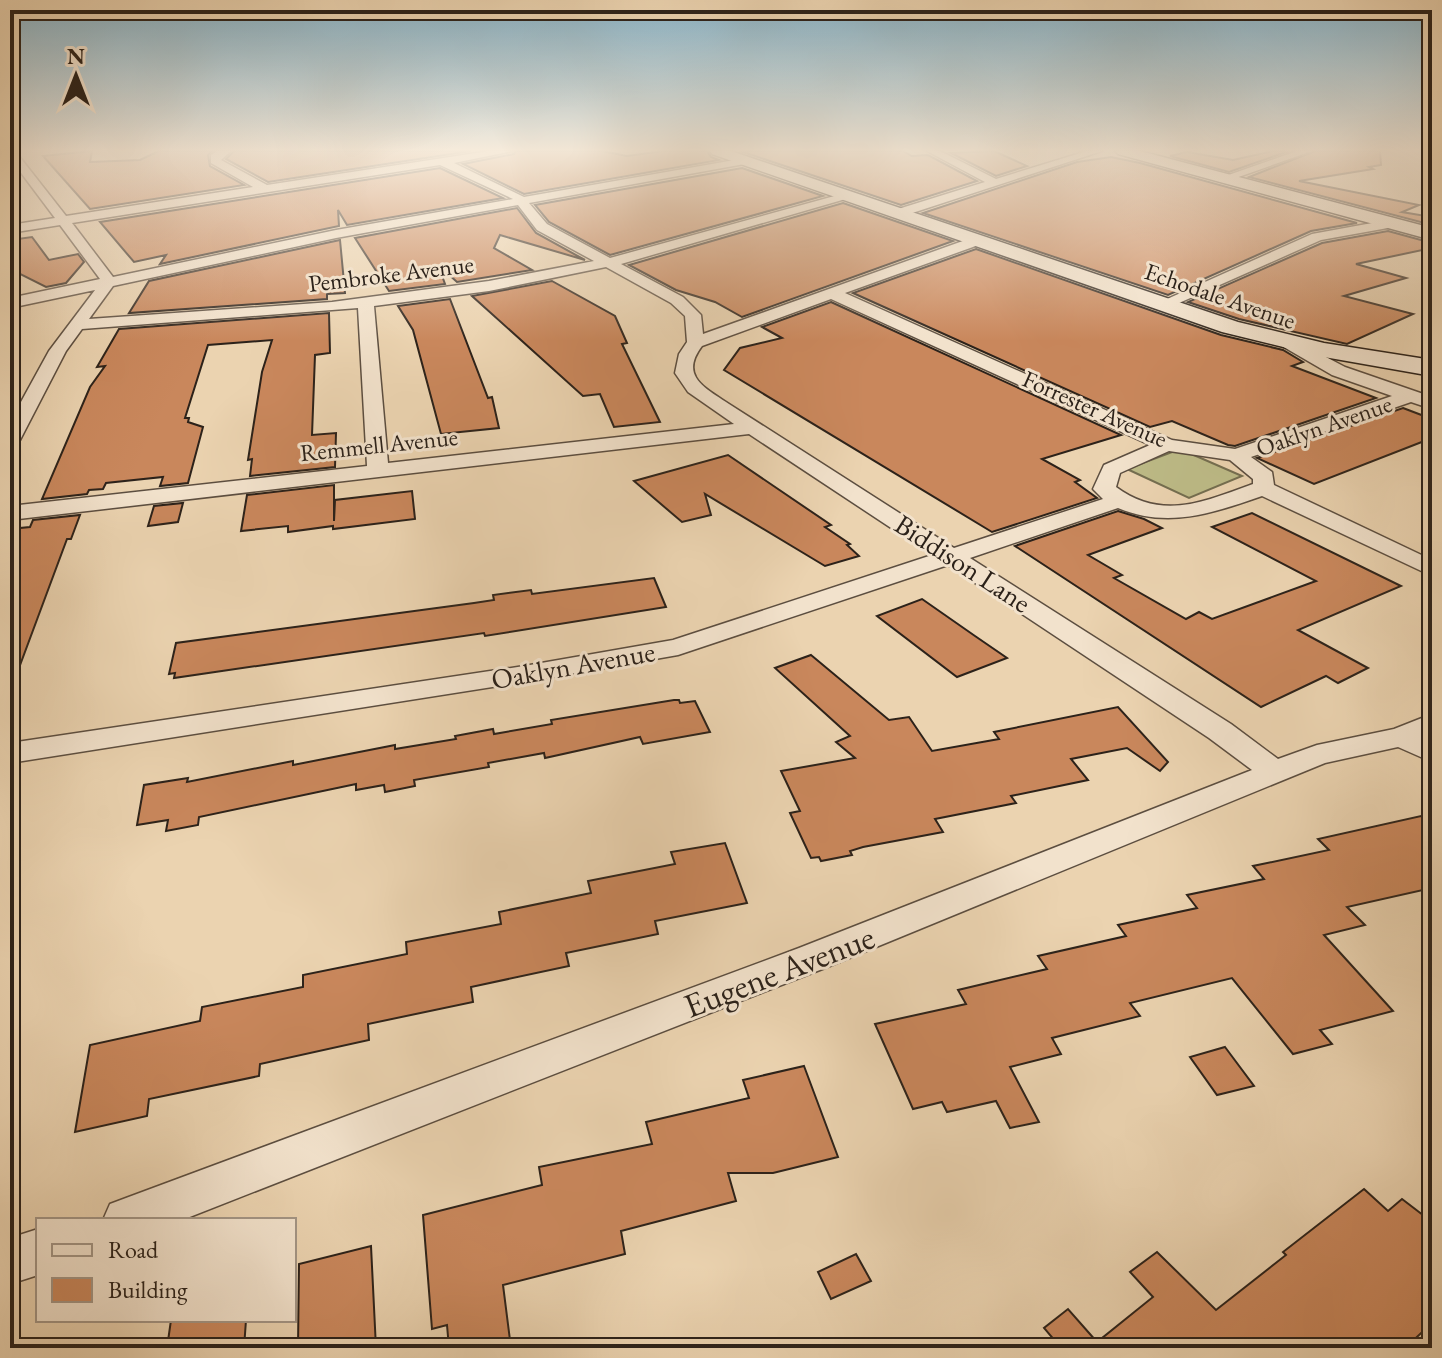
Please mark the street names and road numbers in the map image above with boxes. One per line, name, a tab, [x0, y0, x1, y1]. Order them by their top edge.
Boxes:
street label: Pembroke Avenue	[307, 248, 475, 299]
street label: Echodale Avenue	[1141, 255, 1300, 336]
street label: Forrester Avenue	[1018, 363, 1172, 454]
street label: Oaklyn Avenue	[1252, 388, 1396, 463]
street label: Remmell Avenue	[299, 421, 459, 468]
street label: Biddison Lane	[888, 506, 1038, 620]
street label: Oaklyn Avenue	[488, 633, 658, 697]
street label: Eugene Avenue	[677, 914, 881, 1028]

